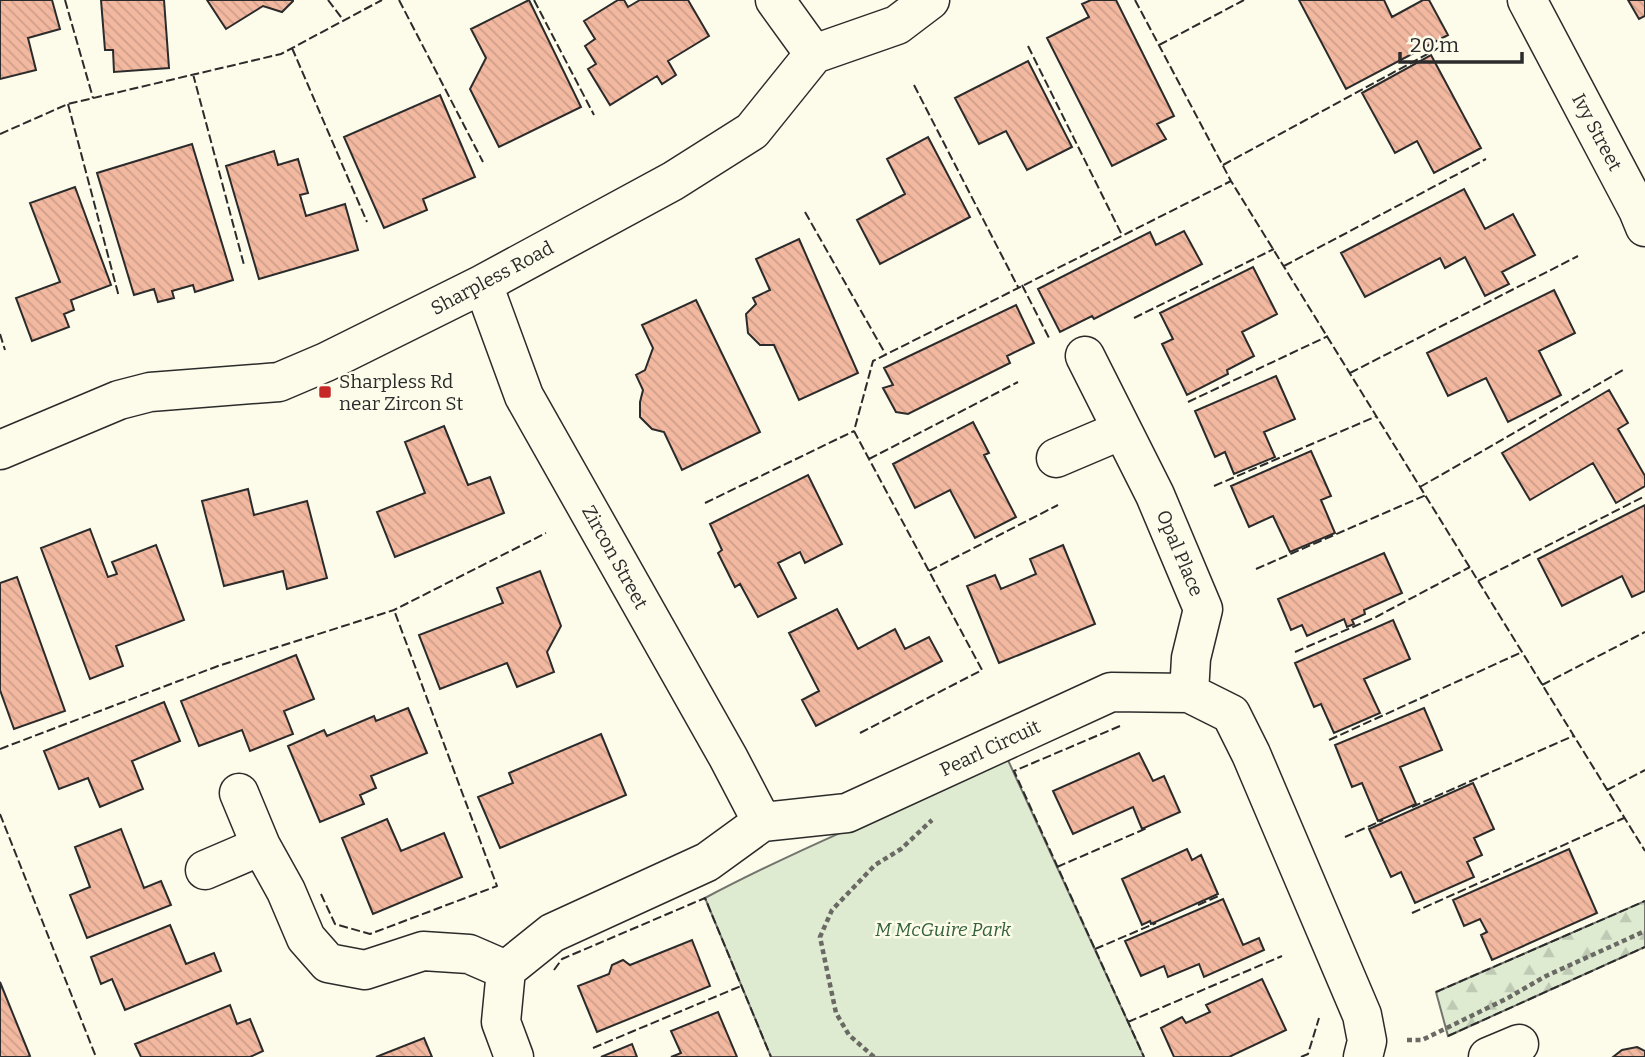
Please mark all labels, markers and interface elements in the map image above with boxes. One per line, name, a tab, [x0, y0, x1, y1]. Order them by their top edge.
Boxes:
scale bar	[1400, 21, 1522, 65]
text: 20 m	[1410, 32, 1459, 58]
street label: Ivy Street	[1567, 89, 1627, 175]
street label: Sharpless Road	[427, 236, 557, 320]
place label: Sharpless Rd near Zircon St	[339, 370, 463, 415]
marker: Sharpless Rd near Zircon St	[317, 384, 333, 400]
street label: Zircon Street	[577, 501, 653, 613]
street label: Opal Place	[1152, 506, 1208, 600]
street label: Pearl Circuit	[936, 715, 1044, 781]
park label: M McGuire Park	[875, 918, 1012, 941]

